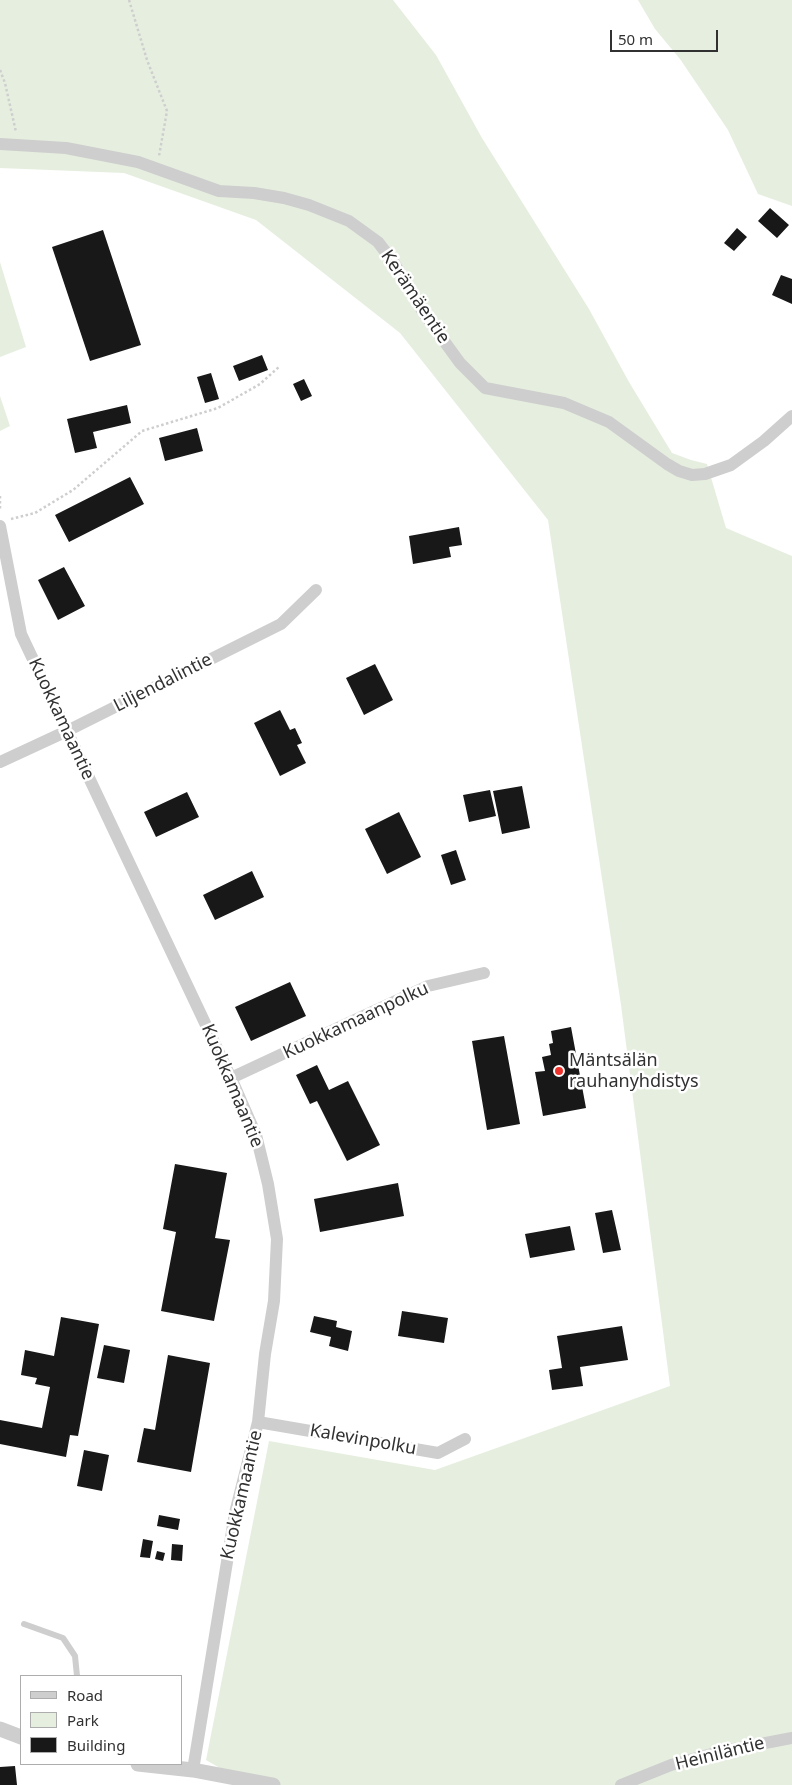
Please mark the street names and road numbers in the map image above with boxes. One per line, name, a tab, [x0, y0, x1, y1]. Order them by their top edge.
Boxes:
street label: Kerämäentie	[376, 246, 454, 348]
street label: Liljendalintie	[110, 649, 216, 717]
street label: Kuokkamaantie	[23, 655, 99, 783]
street label: Kuokkamaanpolku	[280, 978, 432, 1064]
street label: Kuokkamaantie	[196, 1021, 268, 1151]
street label: Kalevinpolku	[308, 1420, 418, 1460]
street label: Kuokkamaantie	[217, 1428, 267, 1562]
street label: Heiniläntie	[673, 1733, 767, 1775]

